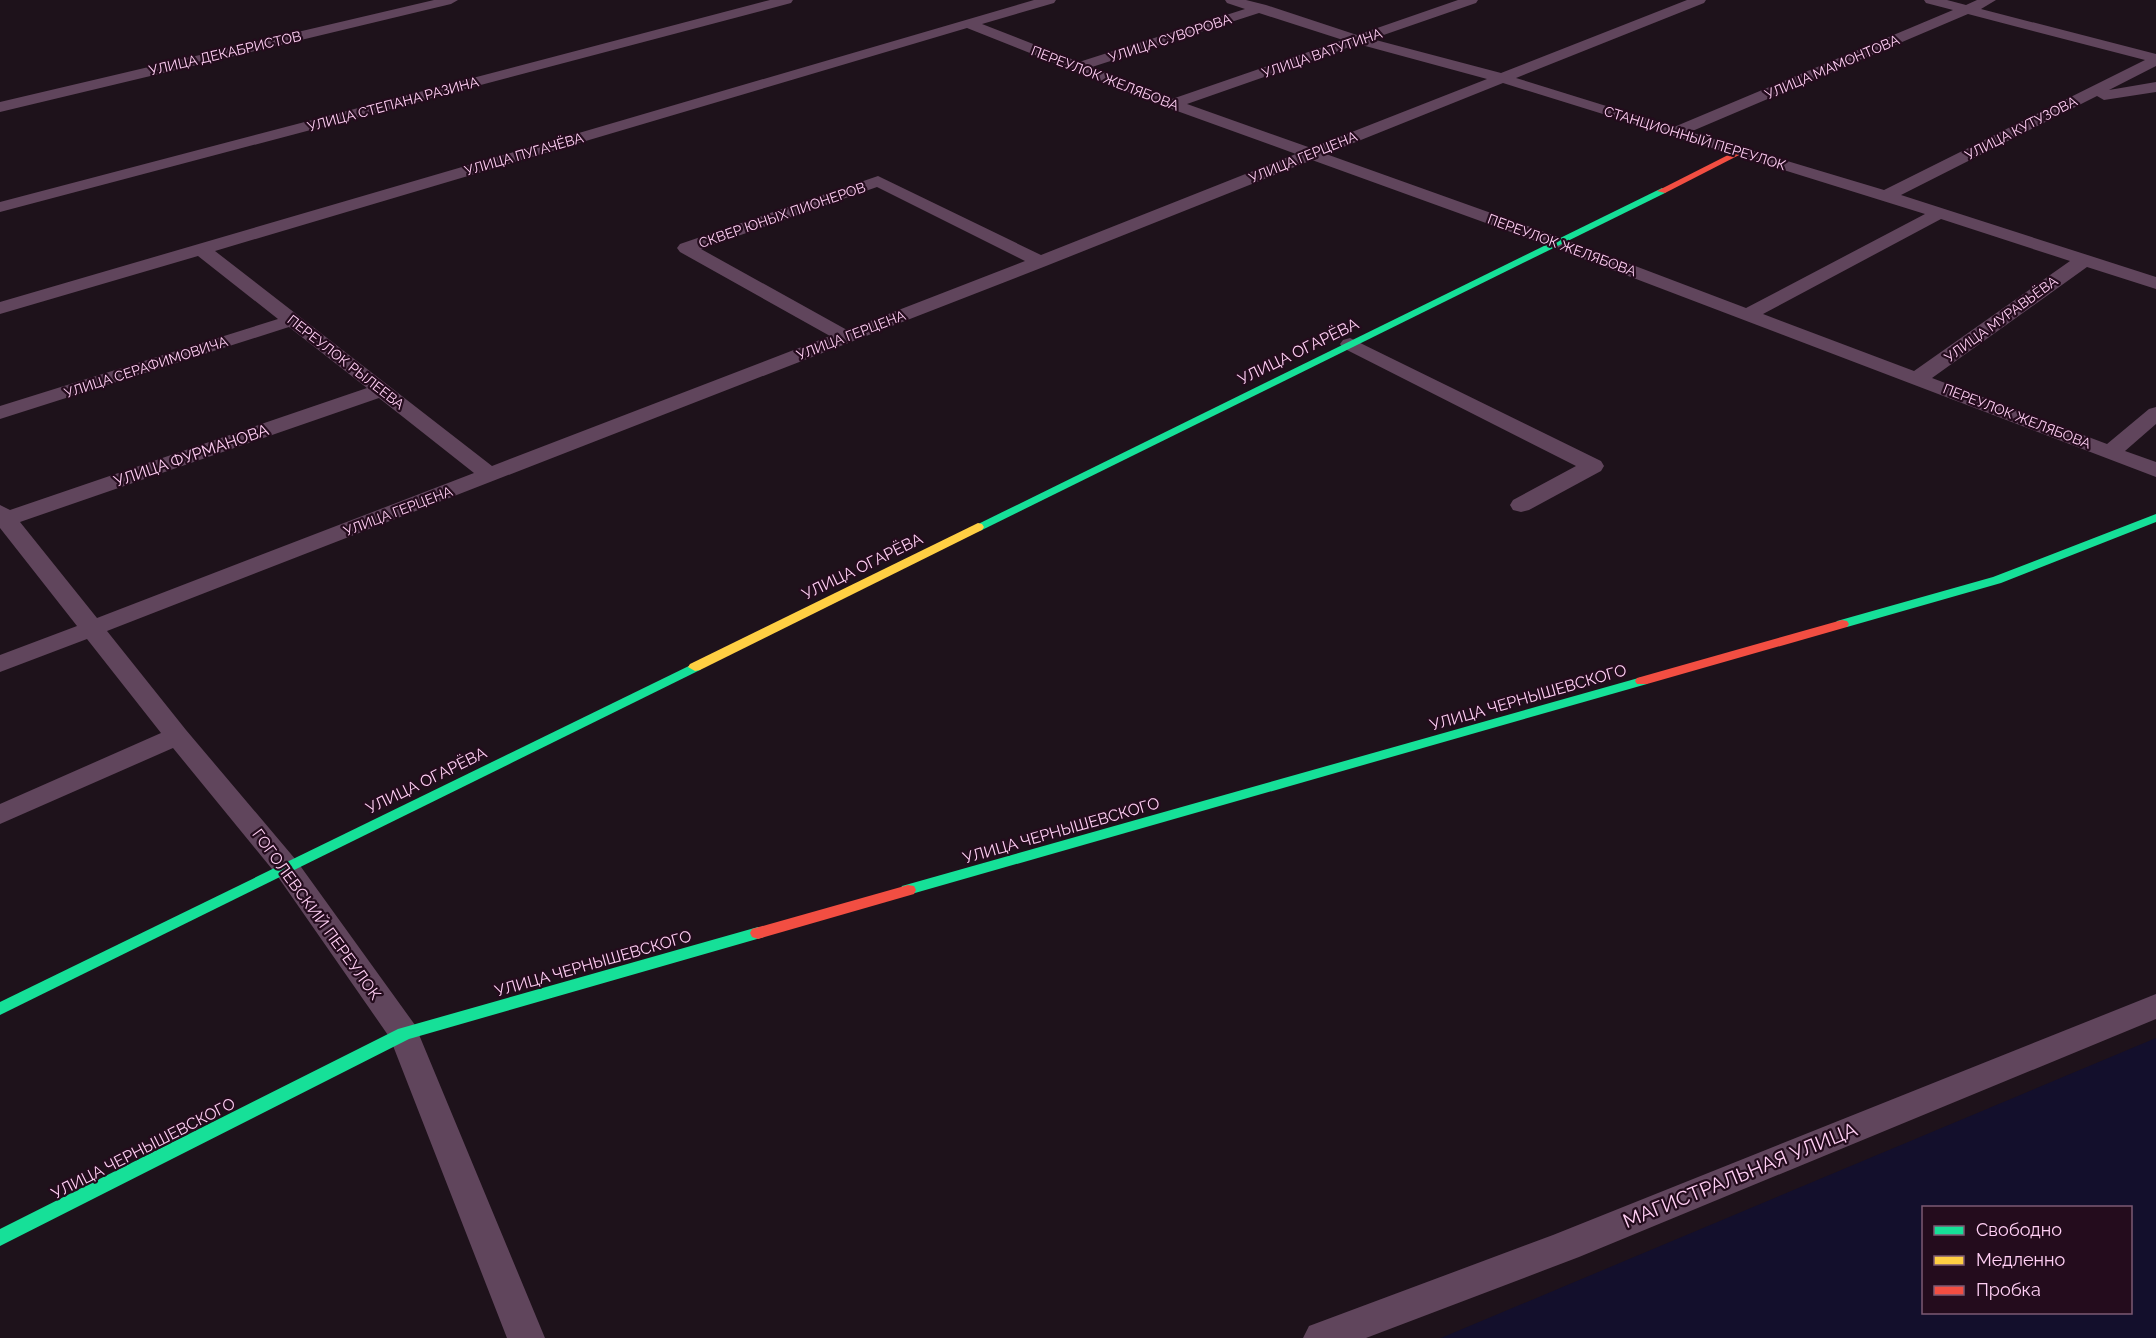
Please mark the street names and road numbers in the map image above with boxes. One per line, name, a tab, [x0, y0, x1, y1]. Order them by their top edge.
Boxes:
street label: УЛИЦА СУВОРОВА	[1107, 10, 1234, 65]
street label: УЛИЦА ВАТУТИНА	[1260, 25, 1385, 81]
street label: УЛИЦА ДЕКАБРИСТОВ	[147, 28, 303, 78]
street label: УЛИЦА МАМОНТОВА	[1762, 31, 1902, 103]
street label: ПЕРЕУЛОК ЖЕЛЯБОВА	[1029, 42, 1182, 114]
street label: УЛИЦА СТЕПАНА РАЗИНА	[306, 73, 481, 135]
street label: УЛИЦА КУТУЗОВА	[1962, 93, 2080, 163]
street label: СТАНЦИОННЫЙ ПЕРЕУЛОК	[1602, 102, 1788, 173]
street label: УЛИЦА ПУГАЧЁВА	[462, 127, 586, 179]
street label: УЛИЦА ГЕРЦЕНА	[1247, 128, 1360, 186]
street label: СКВЕР ЮНЫХ ПИОНЕРОВ	[696, 179, 868, 251]
street label: ПЕРЕУЛОК ЖЕЛЯБОВА	[1486, 211, 1639, 280]
street label: УЛИЦА МУРАВЬЁВА	[1940, 271, 2061, 365]
street label: УЛИЦА ГЕРЦЕНА	[794, 307, 908, 363]
street label: ПЕРЕУЛОК РЫЛЕЕВА	[284, 311, 408, 413]
street label: УЛИЦА ОГАРЁВА	[1234, 313, 1362, 389]
street label: УЛИЦА СЕРАФИМОВИЧА	[62, 333, 230, 401]
street label: ПЕРЕУЛОК ЖЕЛЯБОВА	[1941, 380, 2094, 452]
street label: УЛИЦА ФУРМАНОВА	[111, 420, 271, 491]
street label: УЛИЦА ГЕРЦЕНА	[341, 483, 455, 539]
street label: УЛИЦА ОГАРЁВА	[798, 528, 926, 604]
street label: УЛИЦА ЧЕРНЫШЕВСКОГО	[1428, 660, 1629, 735]
street label: УЛИЦА ОГАРЁВА	[362, 742, 490, 818]
street label: УЛИЦА ЧЕРНЫШЕВСКОГО	[961, 793, 1162, 868]
street label: ГОГОЛЕВСКИЙ ПЕРЕУЛОК	[248, 825, 385, 1003]
street label: УЛИЦА ЧЕРНЫШЕВСКОГО	[493, 926, 694, 1001]
street label: УЛИЦА ЧЕРНЫШЕВСКОГО	[48, 1094, 238, 1203]
street label: МАГИСТРАЛЬНАЯ УЛИЦА	[1619, 1117, 1861, 1233]

